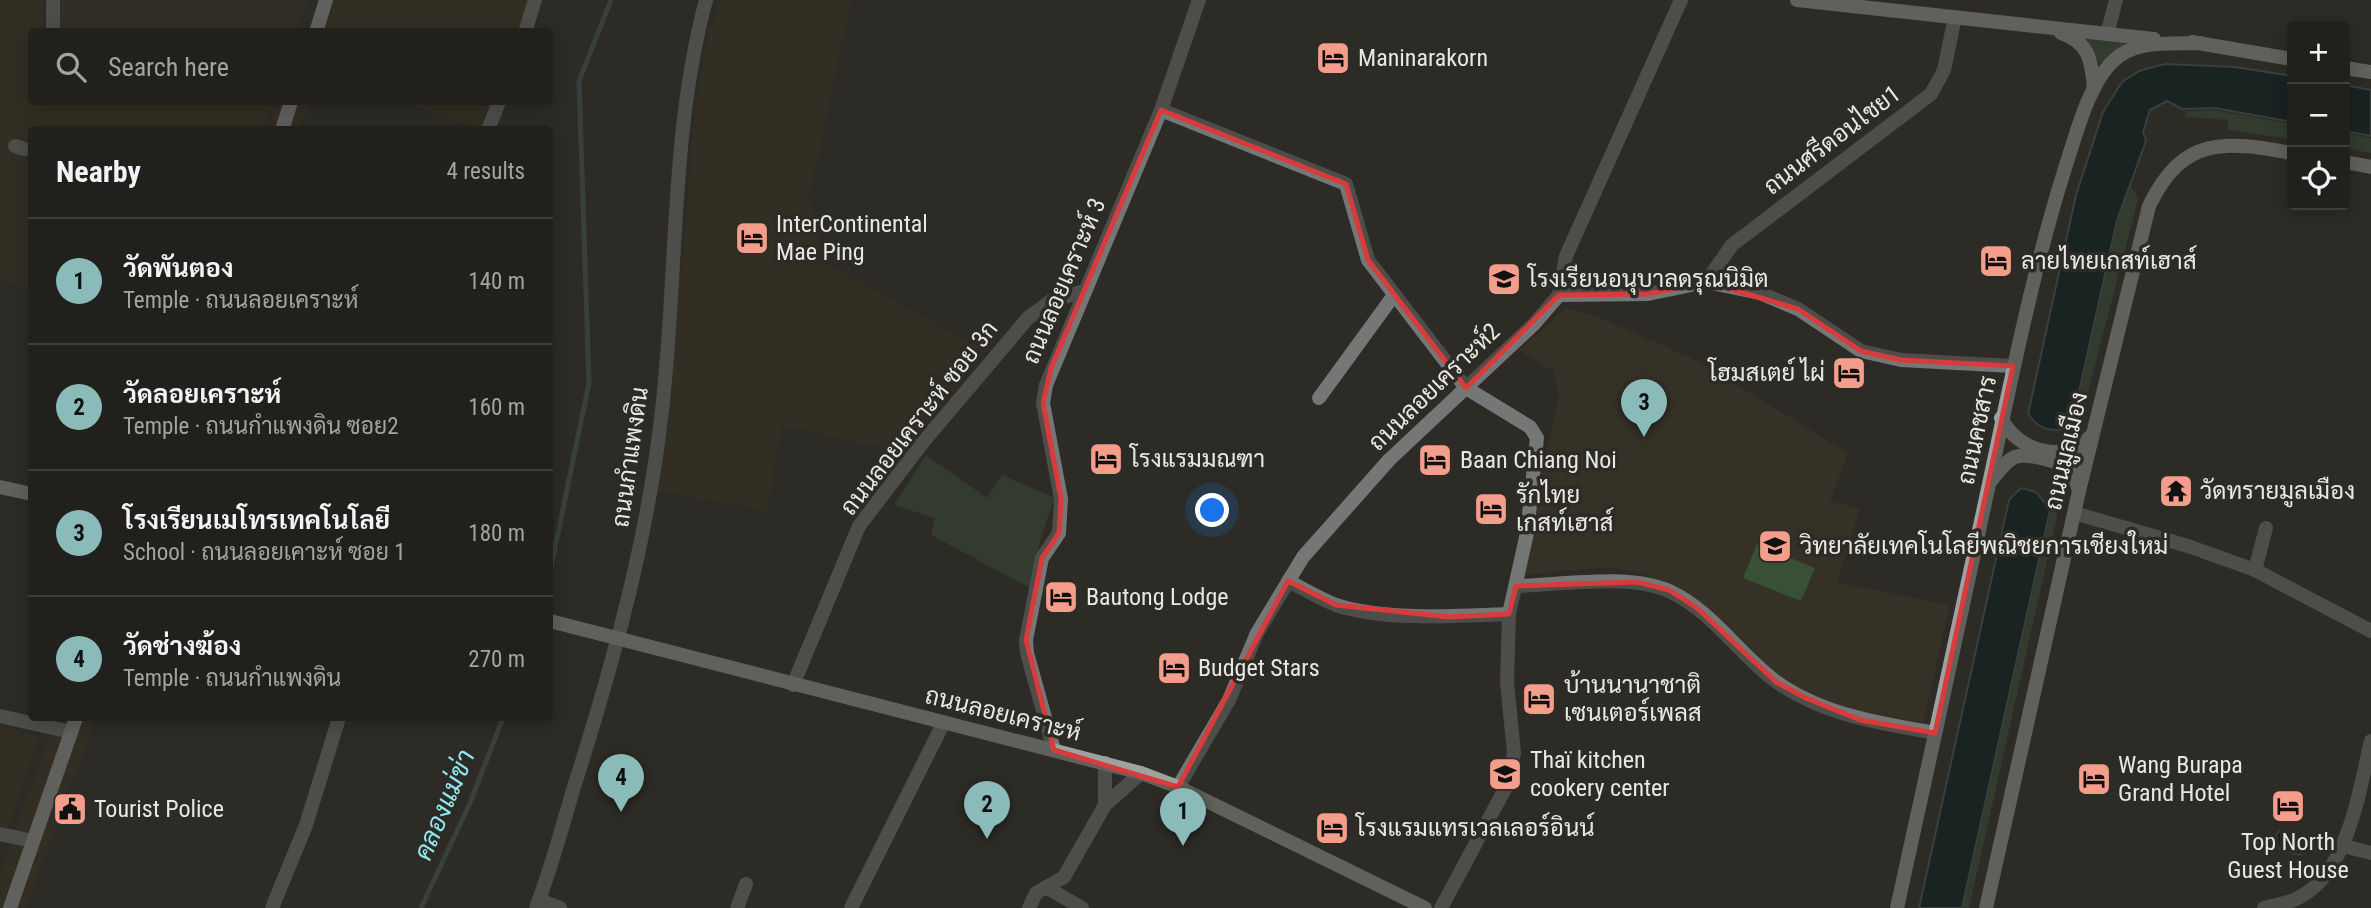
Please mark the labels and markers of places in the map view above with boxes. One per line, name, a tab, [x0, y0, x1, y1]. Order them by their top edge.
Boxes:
hotel icon: Maninarakorn	[1314, 39, 1352, 77]
place label: Maninarakorn	[1358, 44, 1488, 72]
place label: InterContinental Mae Ping	[776, 210, 928, 266]
hotel icon: InterContinental Mae Ping	[733, 219, 771, 257]
hotel icon: ลายไทยเกสท์เฮาส์	[1977, 242, 2015, 280]
place label: ลายไทยเกสท์เฮาส์	[2021, 245, 2197, 275]
school or university icon: โรงเรียนอนุบาลดรุณนิมิต	[1485, 260, 1523, 298]
place label: โรงเรียนอนุบาลดรุณนิมิต	[1526, 263, 1768, 295]
hotel icon: โฮมสเตย์ ไผ่	[1830, 354, 1868, 392]
place label: โฮมสเตย์ ไผ่	[1706, 357, 1825, 387]
pin: 3	[1621, 379, 1667, 437]
hotel icon: โรงแรมมณฑา	[1087, 440, 1125, 478]
hotel icon: Baan Chiang Noi	[1416, 441, 1454, 479]
place label: โรงแรมมณฑา	[1128, 443, 1265, 473]
place label: Baan Chiang Noi	[1460, 446, 1617, 474]
temple icon: วัดทรายมูลเมือง	[2157, 472, 2195, 510]
place label: วัดทรายมูลเมือง	[2200, 476, 2355, 508]
place label: รักไทย เกสท์เฮาส์	[1516, 479, 1614, 537]
hotel icon: รักไทย เกสท์เฮาส์	[1472, 490, 1510, 528]
school or university icon: วิทยาลัยเทคโนโลยีพณิชยการเชียงใหม่	[1756, 527, 1794, 565]
place label: วิทยาลัยเทคโนโลยีพณิชยการเชียงใหม่	[1799, 530, 2168, 560]
hotel icon: Bautong Lodge	[1042, 578, 1080, 616]
place label: Bautong Lodge	[1086, 583, 1229, 611]
hotel icon: Budget Stars	[1155, 649, 1193, 687]
place label: Budget Stars	[1198, 654, 1320, 682]
place label: บ้านนานาชาติ เซนเตอร์เพลส	[1564, 670, 1702, 727]
hotel icon: บ้านนานาชาติ เซนเตอร์เพลส	[1520, 680, 1558, 718]
place label: Thaï kitchen cookery center	[1530, 746, 1670, 802]
place label: Wang Burapa Grand Hotel	[2118, 751, 2243, 807]
pin: 4	[598, 754, 644, 812]
school or university icon: Thaï kitchen cookery center	[1486, 755, 1524, 793]
hotel icon: Wang Burapa Grand Hotel	[2075, 760, 2113, 798]
pin: 2	[964, 781, 1010, 839]
hotel icon: Top North Guest House	[2269, 787, 2307, 825]
pin: 1	[1160, 788, 1206, 846]
public building icon: Tourist Police	[51, 790, 89, 828]
place label: Tourist Police	[94, 795, 224, 823]
hotel icon: โรงแรมแทรเวลเลอร์อินน์	[1313, 809, 1351, 847]
place label: โรงแรมแทรเวลเลอร์อินน์	[1354, 812, 1595, 842]
place label: Top North Guest House	[2227, 828, 2349, 884]

